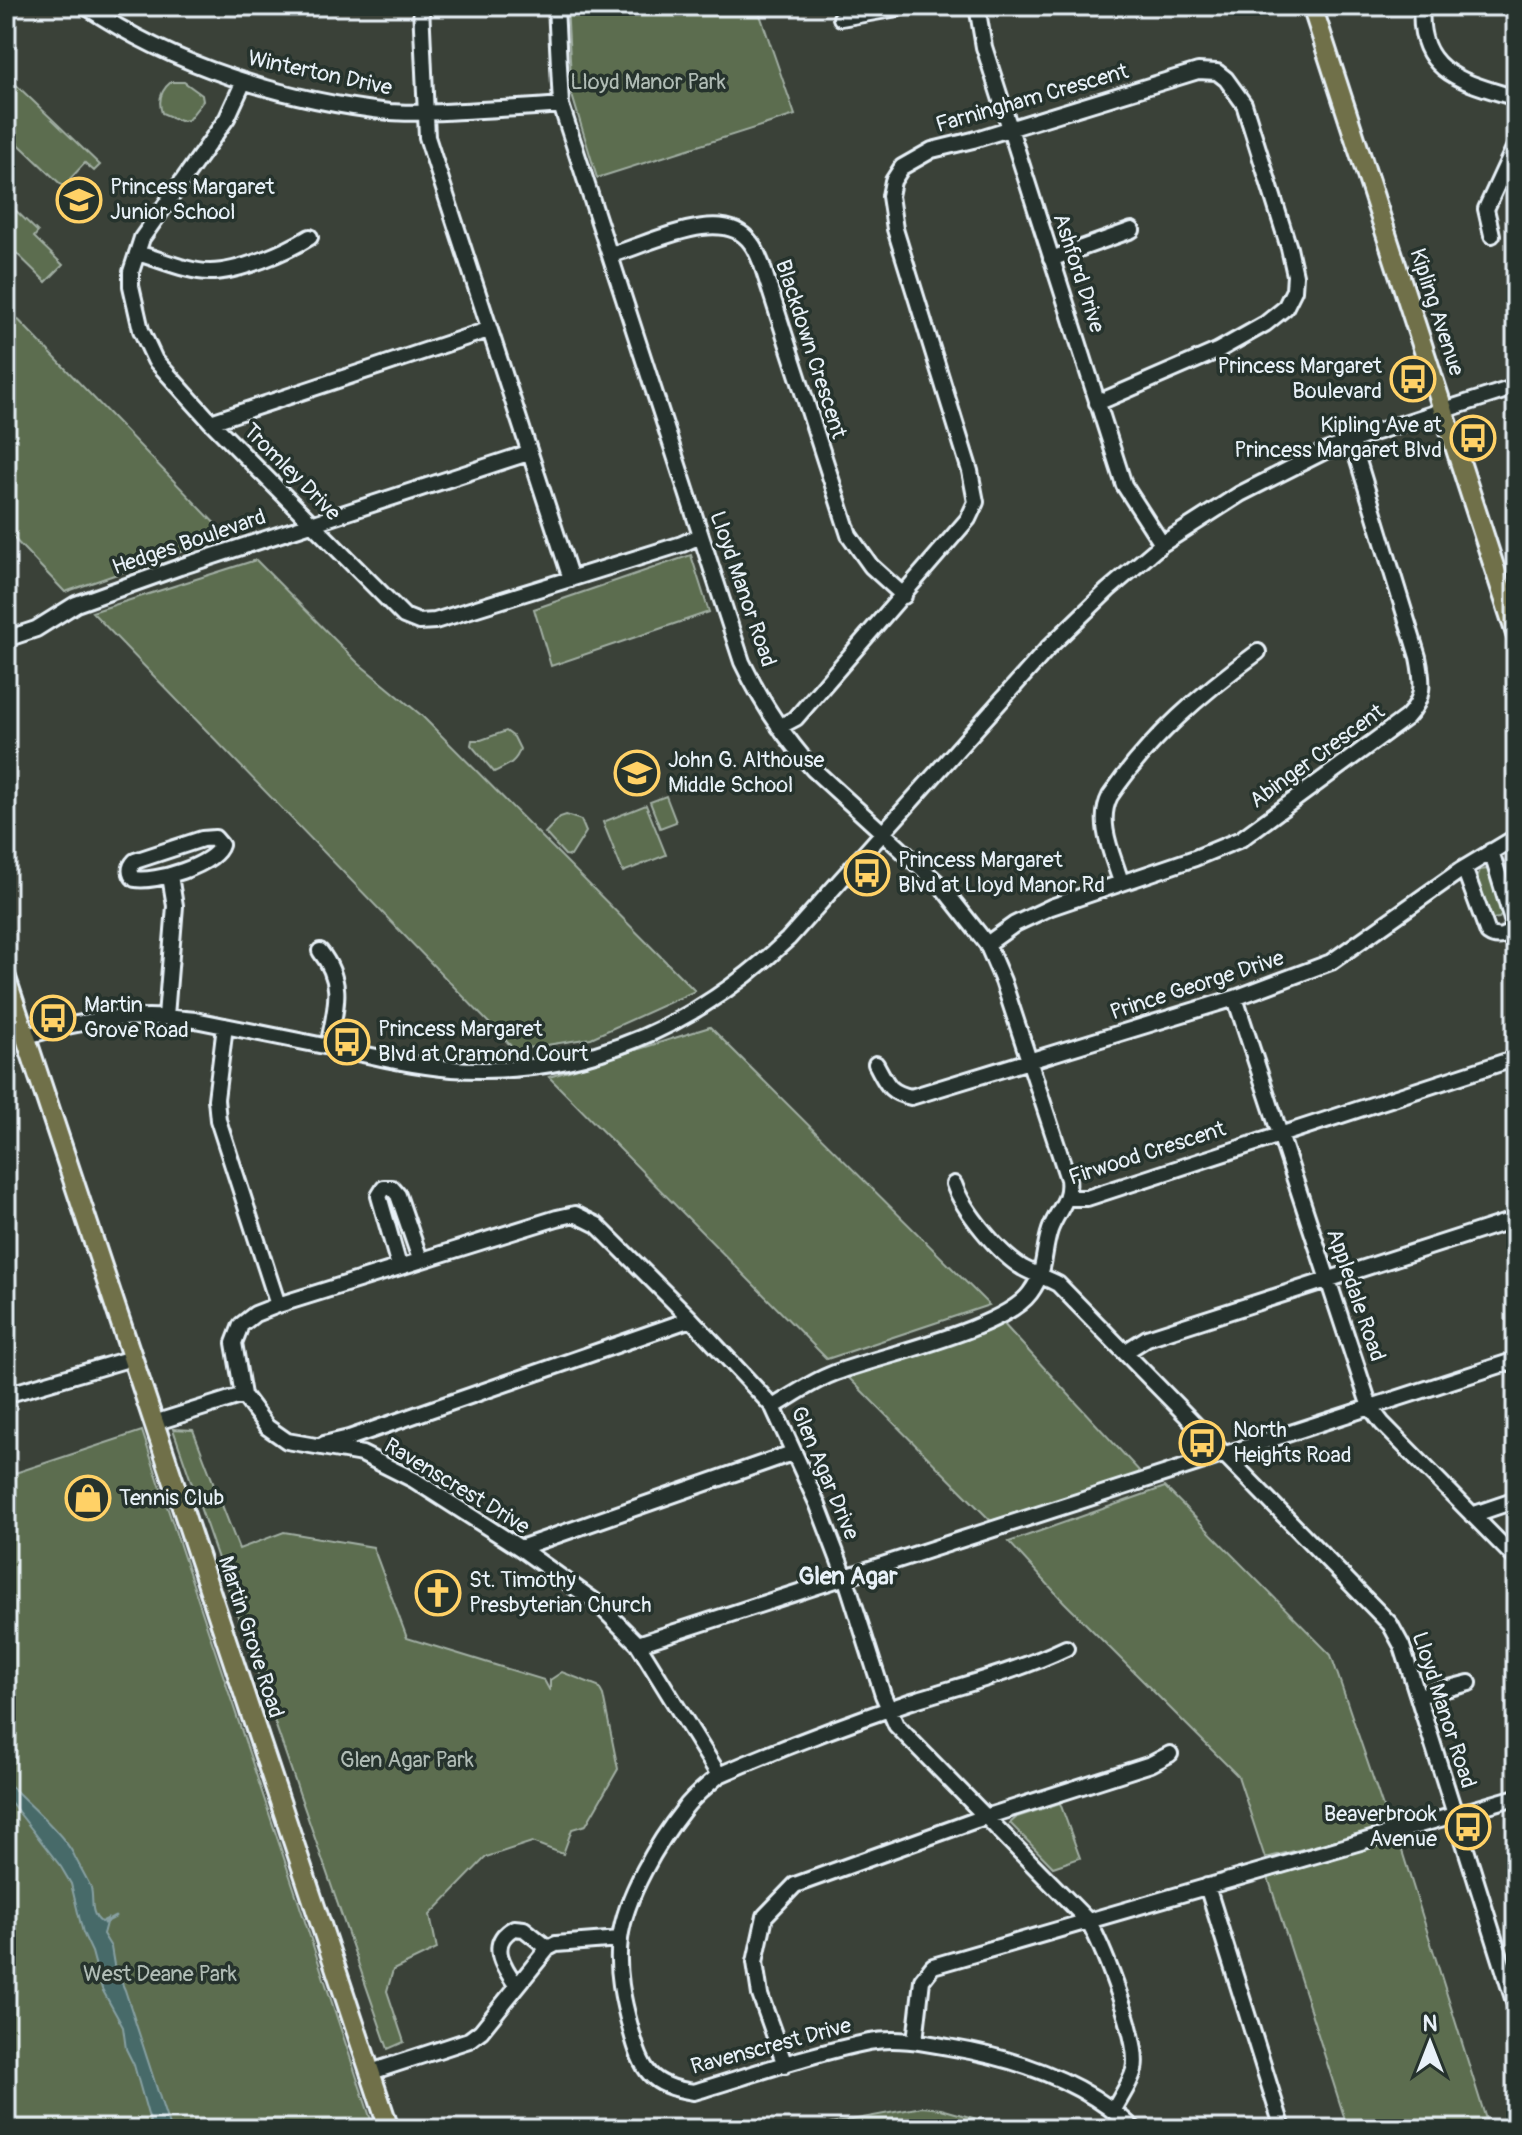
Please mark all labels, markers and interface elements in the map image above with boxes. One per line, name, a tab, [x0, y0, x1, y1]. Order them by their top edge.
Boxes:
street label: Winterton Drive	[245, 44, 395, 102]
street label: Farningham Crescent	[932, 57, 1132, 139]
park label: Lloyd Manor Park	[570, 68, 726, 96]
place label: Princess Margaret Junior School	[110, 173, 275, 226]
school or university icon: Princess Margaret Junior School	[55, 176, 103, 224]
street label: Ashford Drive	[1047, 210, 1111, 336]
street label: Kipling Avenue	[1403, 245, 1471, 379]
street label: Blackdown Crescent	[769, 256, 853, 442]
place label: Princess Margaret Boulevard	[1217, 352, 1382, 405]
bus stop icon: Princess Margaret Boulevard	[1389, 355, 1437, 403]
place label: Kipling Ave at Princess Margaret Blvd	[1234, 411, 1442, 464]
bus stop icon: Kipling Ave at Princess Margaret Blvd	[1449, 414, 1497, 462]
street label: Tromley Drive	[237, 417, 347, 527]
street label: Hedges Boulevard	[108, 503, 270, 581]
street label: Lloyd Manor Road	[703, 508, 783, 670]
street label: Abinger Crescent	[1244, 698, 1390, 814]
place label: John G. Althouse Middle School	[668, 746, 824, 799]
school or university icon: John G. Althouse Middle School	[613, 749, 661, 797]
place label: Princess Margaret Blvd at Lloyd Manor Rd	[898, 846, 1105, 899]
bus stop icon: Princess Margaret Blvd at Lloyd Manor Rd	[843, 849, 891, 897]
street label: Prince George Drive	[1106, 944, 1288, 1026]
place label: Martin Grove Road	[84, 991, 189, 1044]
bus stop icon: Martin Grove Road	[29, 994, 77, 1042]
place label: Princess Margaret Blvd at Cramond Court	[378, 1015, 588, 1068]
bus stop icon: Princess Margaret Blvd at Cramond Court	[323, 1018, 371, 1066]
street label: Firwood Crescent	[1065, 1114, 1229, 1192]
street label: Appledale Road	[1320, 1225, 1392, 1365]
street label: Glen Agar Drive	[784, 1402, 866, 1544]
place label: North Heights Road	[1233, 1416, 1351, 1469]
bus stop icon: North Heights Road	[1178, 1419, 1226, 1467]
street label: Ravenscrest Drive	[379, 1432, 535, 1541]
shop icon: Tennis Club	[64, 1474, 112, 1522]
place label: Tennis Club	[119, 1484, 224, 1512]
street label: Martin Grove Road	[212, 1552, 290, 1722]
district label: Glen Agar	[799, 1562, 898, 1591]
place label: St. Timothy Presbyterian Church	[469, 1566, 652, 1619]
church icon: St. Timothy Presbyterian Church	[414, 1569, 462, 1617]
street label: Lloyd Manor Road	[1406, 1628, 1482, 1792]
park label: Glen Agar Park	[340, 1746, 474, 1774]
place label: Beaverbrook Avenue	[1324, 1800, 1437, 1853]
bus stop icon: Beaverbrook Avenue	[1444, 1803, 1492, 1851]
park label: West Deane Park	[83, 1960, 237, 1988]
north arrow	[1390, 2003, 1470, 2083]
text: N	[1423, 2010, 1438, 2038]
street label: Ravenscrest Drive	[688, 2011, 854, 2081]

